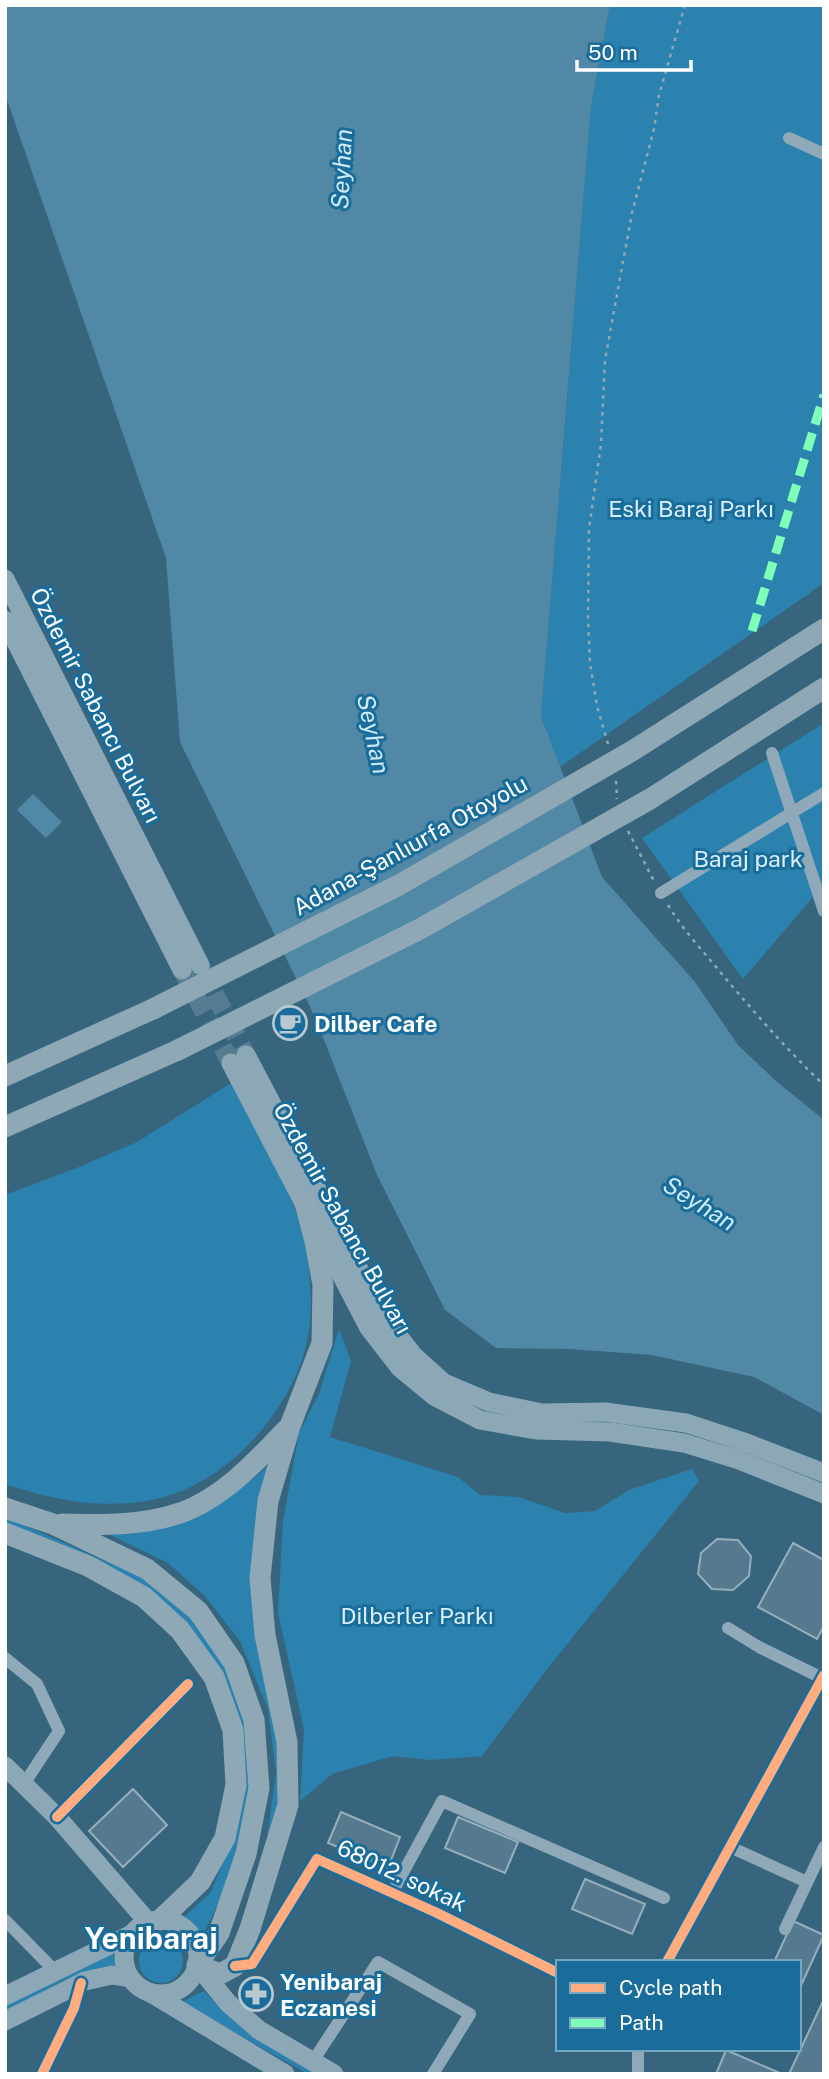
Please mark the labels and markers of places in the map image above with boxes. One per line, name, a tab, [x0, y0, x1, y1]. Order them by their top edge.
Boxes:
cafe icon: Dilber Cafe	[271, 1004, 309, 1042]
place label: Dilber Cafe	[314, 1010, 438, 1037]
place label: Yenibaraj Eczanesi	[280, 1968, 382, 2021]
pharmacy icon: Yenibaraj Eczanesi	[237, 1975, 275, 2013]

